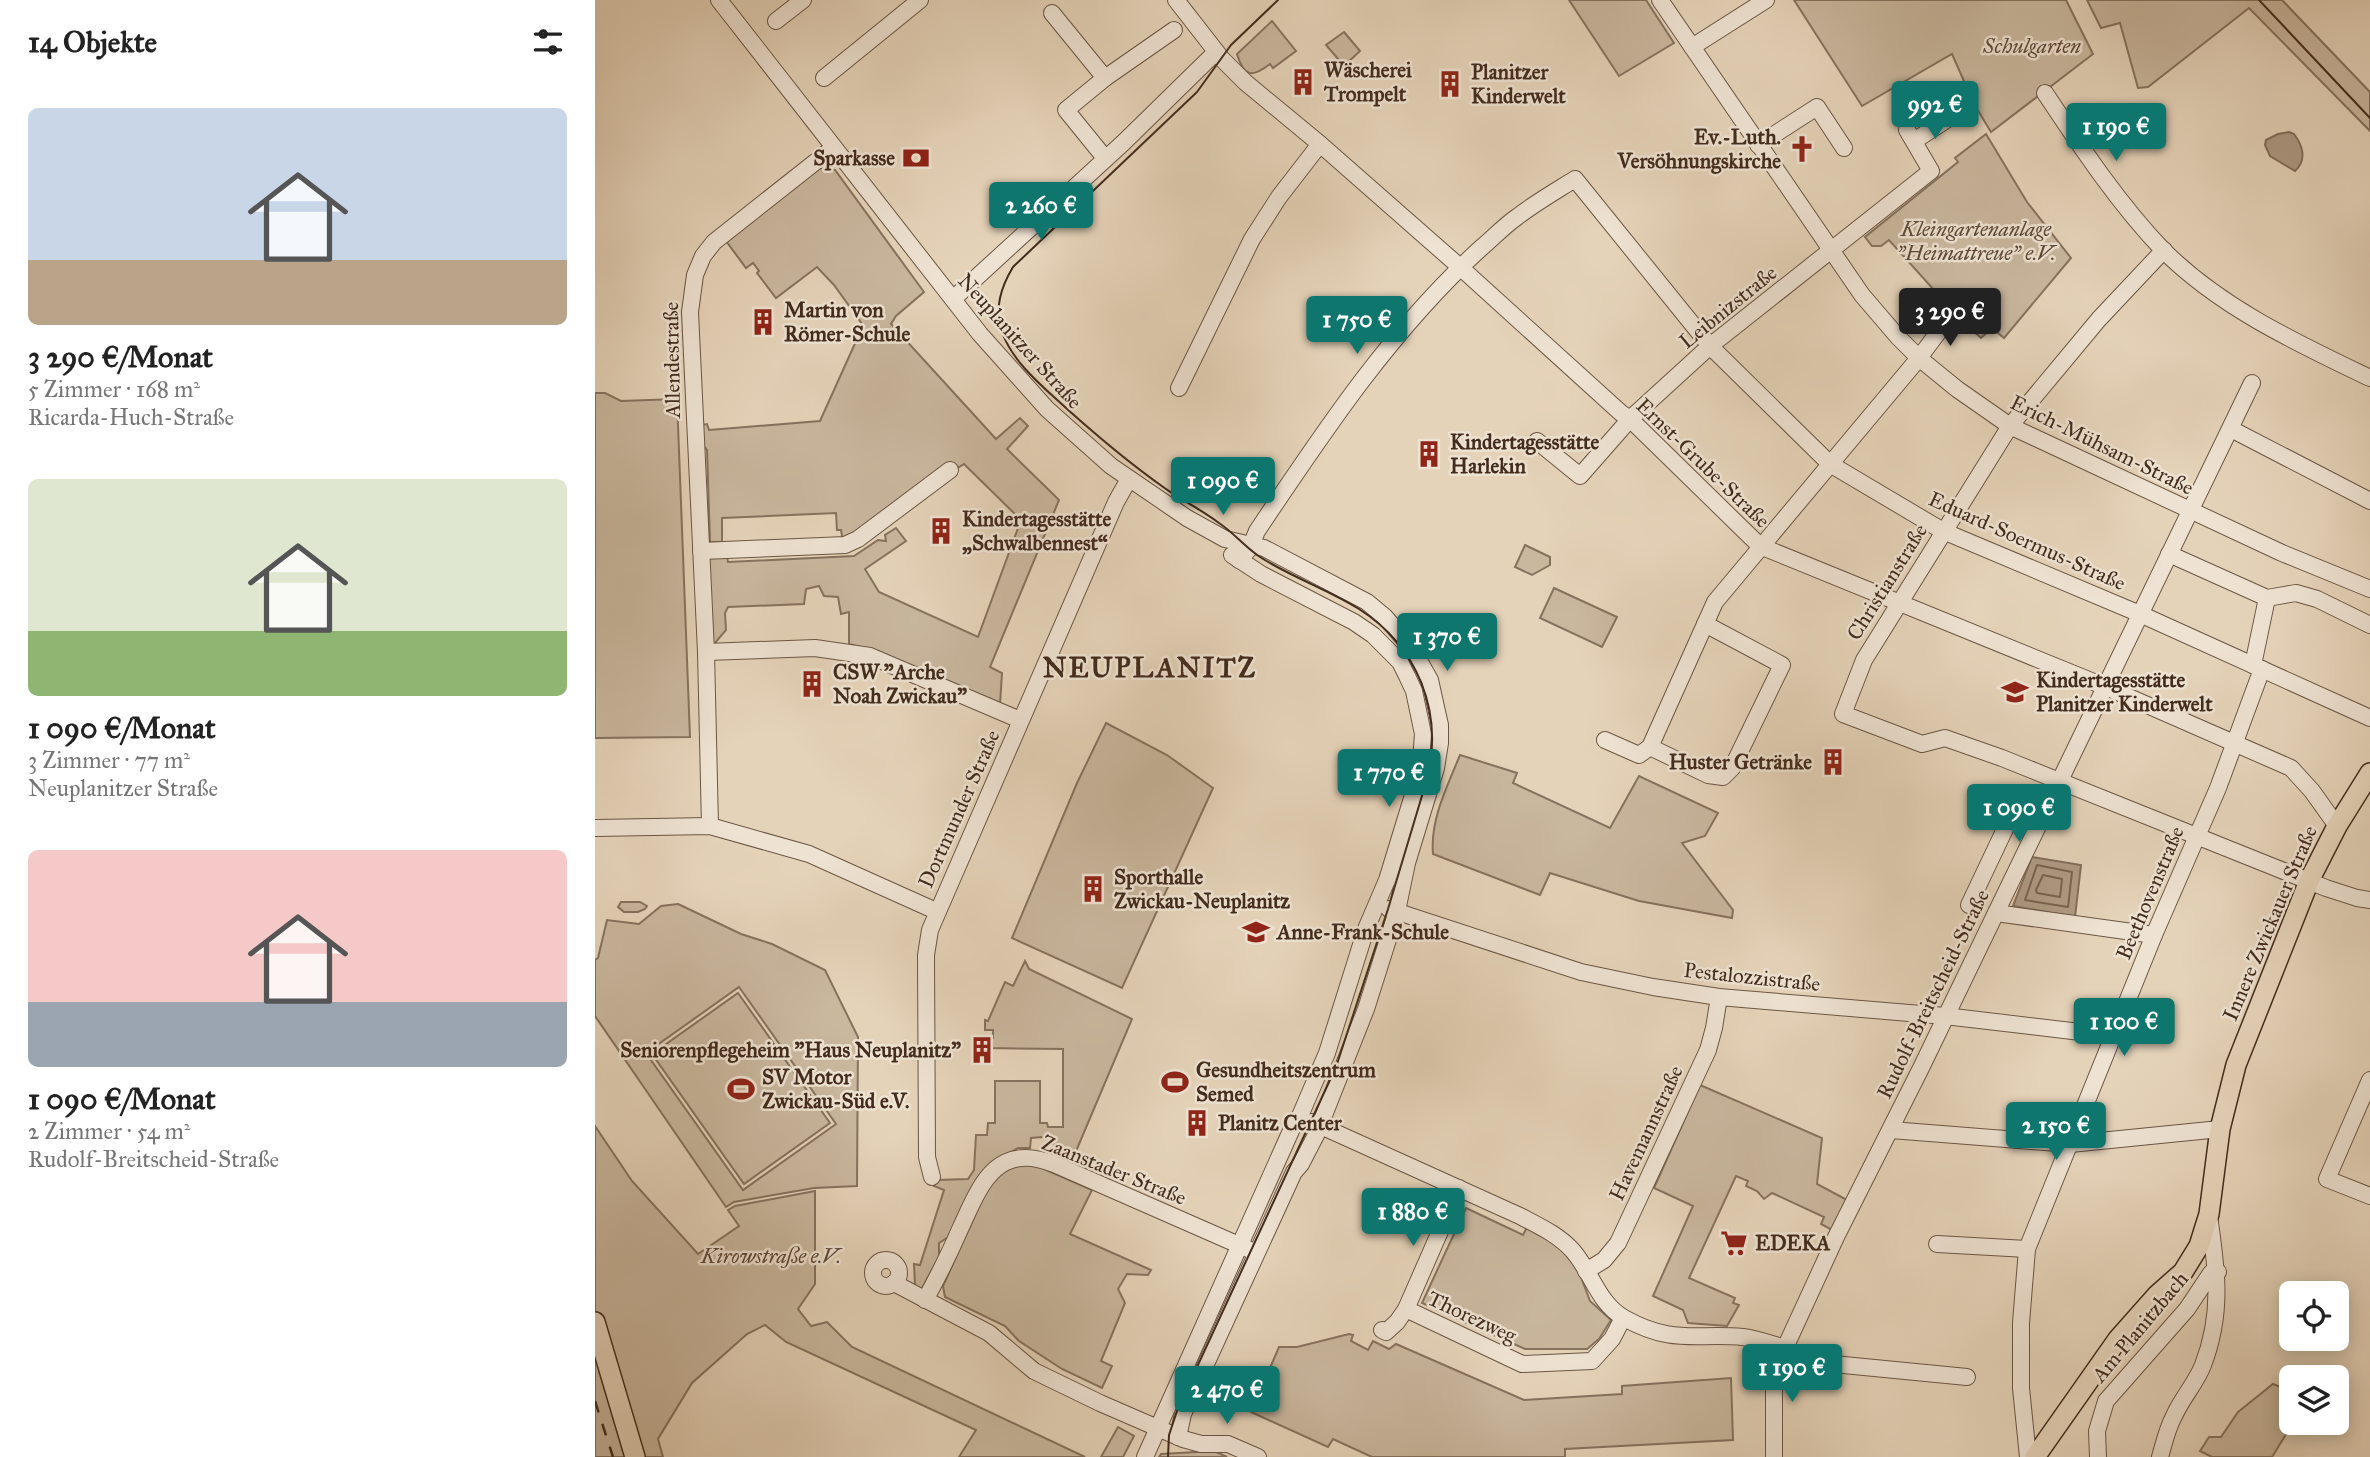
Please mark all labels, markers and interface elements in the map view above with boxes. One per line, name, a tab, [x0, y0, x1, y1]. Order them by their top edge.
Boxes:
icon: filters	[529, 23, 567, 61]
text: 14 Objekte	[28, 24, 157, 60]
park label: Schulgarten	[1982, 33, 2081, 59]
place label: Wäscherei Trompelt	[1323, 57, 1412, 107]
place label: Planitzer Kinderwelt	[1471, 59, 1566, 109]
building icon: Wäscherei Trompelt	[1288, 67, 1318, 97]
building icon: Planitzer Kinderwelt	[1435, 69, 1465, 99]
pin: 992 €	[1886, 82, 1984, 141]
text: 992 €	[1908, 90, 1962, 118]
pin: 1 190 €	[2051, 104, 2181, 163]
text: 1 190 €	[2082, 112, 2150, 140]
place label: Ev.-Luth. Versöhnungskirche	[1617, 124, 1781, 174]
church icon: Ev.-Luth. Versöhnungskirche	[1787, 134, 1817, 164]
bank icon: Sparkasse	[901, 143, 931, 173]
place label: Sparkasse	[813, 145, 895, 171]
icon: home	[235, 154, 361, 280]
pin: 2 260 €	[976, 182, 1106, 242]
text: 2 260 €	[1005, 191, 1077, 219]
park label: Kleingartenanlage "Heimattreue" e.V.	[1897, 216, 2058, 266]
street label: Leibnizstraße	[1674, 259, 1782, 354]
street label: Neuplanitzer Straße	[952, 268, 1088, 414]
pin: 3 290 €	[1885, 288, 2015, 348]
pin: 1 750 €	[1292, 296, 1422, 356]
place label: Martin von Römer-Schule	[784, 297, 910, 347]
text: 3 290 €	[1915, 297, 1985, 325]
street label: Allendestraße	[658, 301, 686, 419]
text: 1 750 €	[1322, 305, 1392, 333]
building icon: Martin von Römer-Schule	[748, 307, 778, 337]
text: 3 290 €/Monat	[28, 339, 213, 375]
text: 5 Zimmer · 168 m²	[28, 375, 200, 403]
street label: Erich-Mühsam-Straße	[2006, 389, 2198, 501]
street label: Ernst-Grube-Straße	[1631, 393, 1776, 534]
text: Ricarda-Huch-Straße	[28, 403, 234, 431]
place label: Kindertagesstätte Harlekin	[1450, 429, 1600, 479]
building icon: Kindertagesstätte Harlekin	[1414, 439, 1444, 469]
pin: 1 090 €	[1158, 458, 1288, 517]
text: 1 090 €	[1187, 466, 1259, 494]
street label: Eduard-Soermus-Straße	[1924, 486, 2130, 596]
place label: Kindertagesstätte „Schwalbennest“	[962, 506, 1112, 556]
building icon: Kindertagesstätte „Schwalbennest“	[926, 516, 956, 546]
street label: Christianstraße	[1841, 519, 1933, 645]
icon: home	[235, 525, 361, 651]
pin: 1 370 €	[1382, 614, 1512, 673]
text: 1 370 €	[1413, 622, 1481, 650]
district label: NEUPLANITZ	[1043, 650, 1257, 685]
place label: CSW "Arche Noah Zwickau"	[833, 659, 967, 709]
place label: Kindertagesstätte Planitzer Kinderwelt	[2036, 667, 2213, 717]
building icon: CSW "Arche Noah Zwickau"	[797, 669, 827, 699]
school or university icon: Kindertagesstätte Planitzer Kinderwelt	[2000, 677, 2030, 707]
text: 1 090 €/Monat	[28, 710, 216, 746]
street label: Dortmunder Straße	[913, 726, 1006, 892]
text: 3 Zimmer · 77 m²	[28, 746, 190, 774]
building icon: Huster Getränke	[1818, 747, 1848, 777]
place label: Huster Getränke	[1669, 749, 1812, 775]
pin: 1 770 €	[1324, 750, 1454, 809]
text: 1 770 €	[1354, 758, 1424, 786]
text: Neuplanitzer Straße	[28, 774, 218, 802]
pin: 1 090 €	[1954, 784, 2084, 844]
text: 1 090 €	[1983, 793, 2055, 821]
street label: Innere Zwickauer Straße	[2217, 821, 2323, 1024]
street label: Beethovenstraße	[2110, 822, 2190, 964]
place label: Sporthalle Zwickau-Neuplanitz	[1114, 864, 1290, 914]
building icon: Sporthalle Zwickau-Neuplanitz	[1078, 874, 1108, 904]
street label: Rudolf-Breitscheid-Straße	[1871, 885, 1995, 1103]
icon: home	[235, 896, 361, 1022]
school or university icon: Anne-Frank-Schule	[1241, 917, 1271, 947]
place label: Anne-Frank-Schule	[1275, 919, 1449, 945]
street label: Pestalozzistraße	[1682, 957, 1822, 997]
pin: 1 100 €	[2059, 998, 2189, 1058]
text: 1 100 €	[2090, 1007, 2158, 1035]
building icon: Seniorenpflegeheim "Haus Neuplanitz"	[967, 1035, 997, 1065]
place label: Seniorenpflegeheim "Haus Neuplanitz"	[620, 1037, 961, 1063]
place label: Gesundheitszentrum Semed	[1196, 1057, 1376, 1107]
street label: Havemannstraße	[1603, 1061, 1689, 1205]
place label: SV Motor Zwickau-Süd e.V.	[762, 1064, 909, 1114]
sports icon: Gesundheitszentrum Semed	[1160, 1067, 1190, 1097]
sports icon: SV Motor Zwickau-Süd e.V.	[726, 1074, 756, 1104]
text: 1 090 €/Monat	[28, 1081, 216, 1117]
pin: 2 150 €	[1991, 1102, 2121, 1162]
building icon: Planitz Center	[1182, 1108, 1212, 1138]
place label: Planitz Center	[1218, 1110, 1343, 1136]
text: 2 150 €	[2022, 1111, 2090, 1139]
text: 2 Zimmer · 54 m²	[28, 1117, 191, 1145]
street label: Zaanstader Straße	[1038, 1129, 1190, 1211]
text: Rudolf-Breitscheid-Straße	[28, 1145, 279, 1173]
pin: 1 880 €	[1348, 1188, 1478, 1248]
text: 1 880 €	[1378, 1197, 1448, 1225]
supermarket icon: EDEKA	[1719, 1228, 1749, 1258]
place label: EDEKA	[1755, 1230, 1831, 1256]
park label: Kirowstraße e.V.	[700, 1243, 843, 1269]
street label: Am Planitzbach	[2085, 1266, 2194, 1388]
map controls	[2279, 1281, 2349, 1435]
button: locate	[2279, 1281, 2349, 1351]
street label: Thorezweg	[1423, 1285, 1521, 1349]
pin: 1 190 €	[1727, 1344, 1857, 1404]
text: 1 190 €	[1758, 1353, 1826, 1381]
button: layers	[2279, 1365, 2349, 1435]
pin: 2 470 €	[1162, 1366, 1292, 1426]
text: 2 470 €	[1191, 1375, 1263, 1403]

